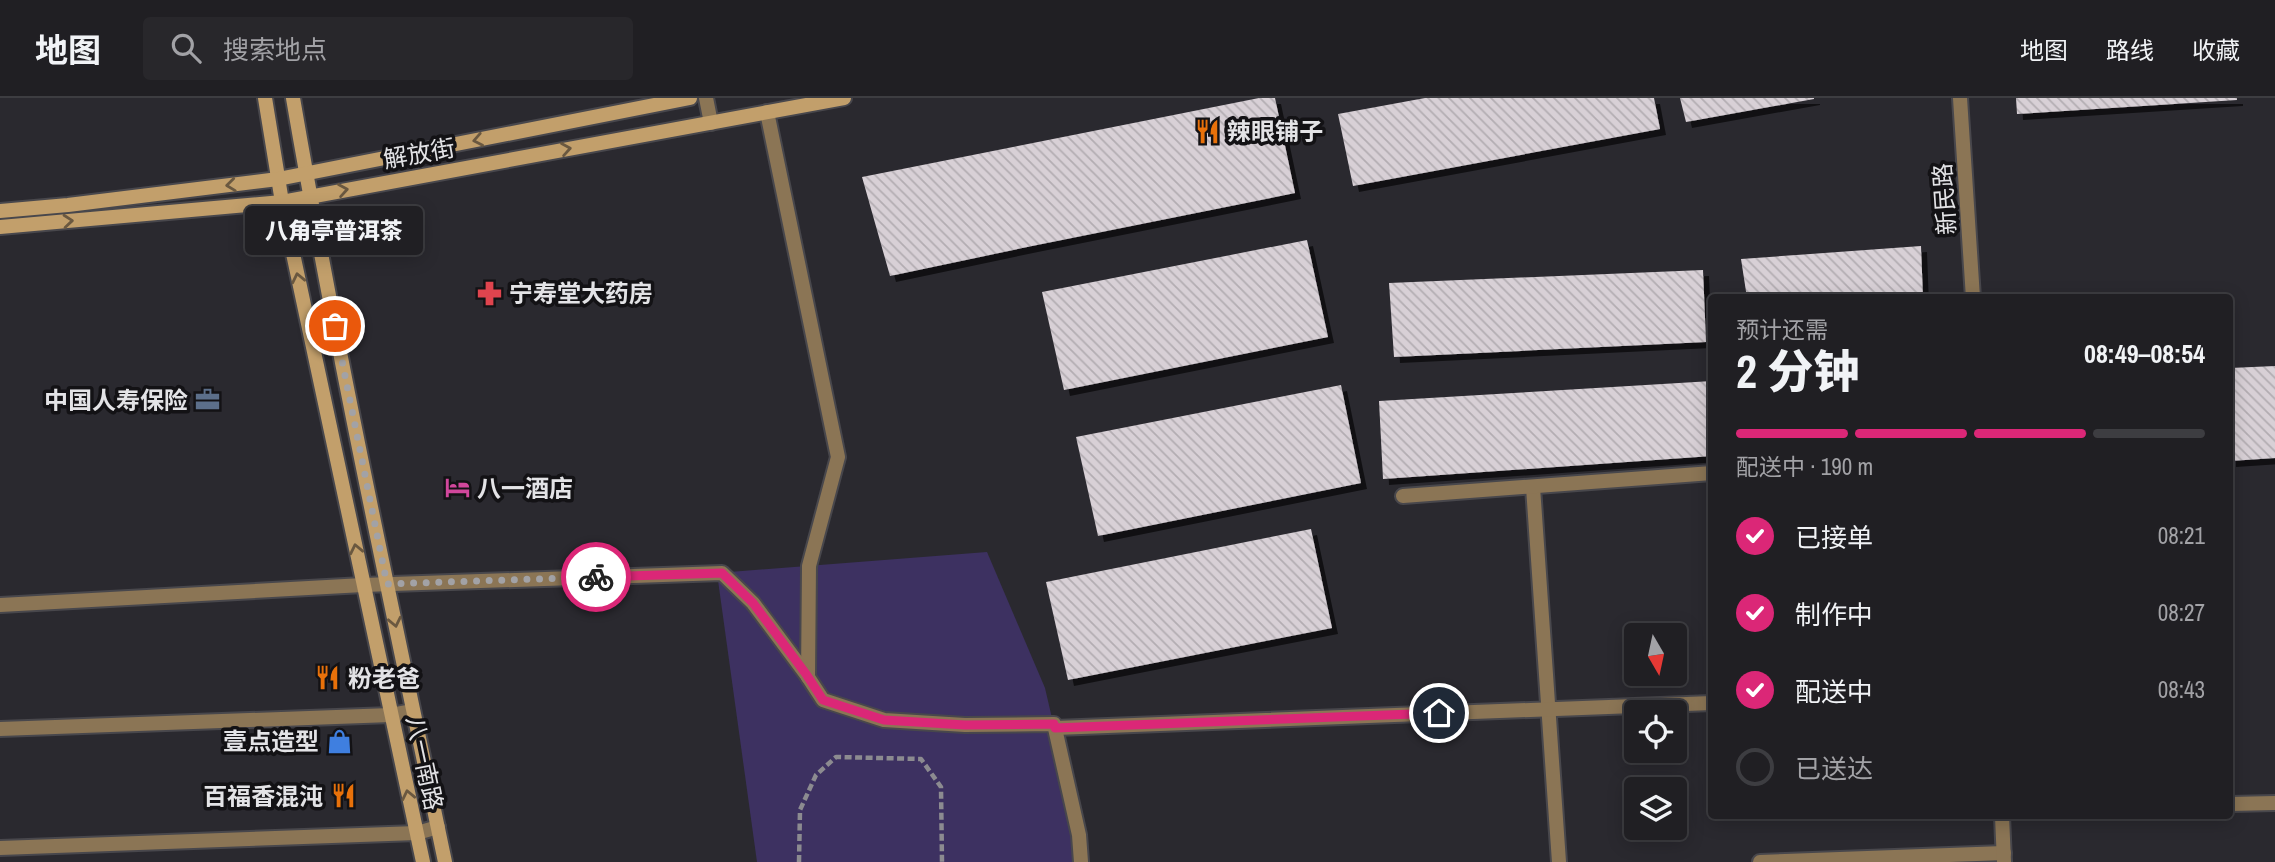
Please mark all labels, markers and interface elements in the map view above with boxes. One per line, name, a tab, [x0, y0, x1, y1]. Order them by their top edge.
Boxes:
search box	[143, 17, 633, 80]
text: 地图	[35, 28, 101, 72]
icon: search	[167, 29, 205, 67]
text: 搜索地点	[223, 32, 327, 67]
text: 地图	[2020, 34, 2068, 66]
text: 路线	[2106, 34, 2154, 66]
text: 收藏	[2192, 34, 2240, 66]
place label: 辣眼铺子	[1227, 115, 1323, 147]
restaurant icon: 辣眼铺子	[1193, 117, 1221, 145]
street label: 解放街	[381, 131, 457, 175]
one-way arrow	[472, 131, 484, 146]
one-way arrow	[560, 142, 572, 157]
street label: 新民路	[1926, 162, 1962, 236]
one-way arrow	[225, 177, 237, 192]
one-way arrow	[337, 183, 348, 198]
callout: 八角亭普洱茶	[246, 207, 424, 256]
one-way arrow	[63, 214, 74, 229]
text: 八角亭普洱茶	[265, 215, 403, 246]
one-way arrow	[292, 272, 307, 284]
place label: 宁寿堂大药房	[509, 277, 653, 309]
pharmacy icon: 宁寿堂大药房	[475, 279, 503, 307]
pin	[305, 296, 365, 356]
icon: bag	[316, 307, 354, 345]
text: 预计还需	[1736, 314, 1828, 345]
text: 08:49–08:54	[2084, 336, 2205, 371]
text: 2 分钟	[1736, 340, 1859, 402]
place label: 中国人寿保险	[44, 384, 188, 416]
office icon: 中国人寿保险	[194, 386, 222, 414]
text: 配送中 · 190 m	[1736, 451, 1873, 482]
place label: 八一酒店	[477, 472, 573, 504]
hotel icon: 八一酒店	[443, 474, 471, 502]
icon: check	[1736, 517, 1774, 555]
text: 已接单	[1795, 520, 1873, 555]
text: 08:21	[2158, 520, 2205, 551]
courier	[561, 542, 631, 612]
one-way arrow	[349, 543, 364, 555]
icon: bike	[577, 558, 615, 596]
icon: check	[1736, 594, 1774, 632]
text: 制作中	[1795, 597, 1873, 632]
text: 08:27	[2158, 597, 2205, 628]
one-way arrow	[386, 616, 401, 628]
north arrow	[1624, 623, 1687, 686]
map controls	[1624, 623, 1687, 840]
place label: 粉老爸	[348, 662, 420, 694]
restaurant icon: 粉老爸	[314, 664, 342, 692]
icon: check	[1736, 671, 1774, 709]
text: 配送中	[1795, 674, 1873, 709]
text: 08:43	[2158, 674, 2205, 705]
pin	[1409, 683, 1469, 743]
icon: home	[1420, 694, 1458, 732]
button: locate	[1624, 700, 1687, 763]
street label: 八一南路	[399, 713, 451, 813]
place label: 壹点造型	[223, 725, 319, 757]
shop icon: 壹点造型	[325, 727, 353, 755]
text: 已送达	[1795, 751, 1873, 786]
button: layers	[1624, 777, 1687, 840]
place label: 百福香混沌	[203, 780, 323, 812]
restaurant icon: 百福香混沌	[329, 782, 357, 810]
one-way arrow	[402, 789, 417, 801]

